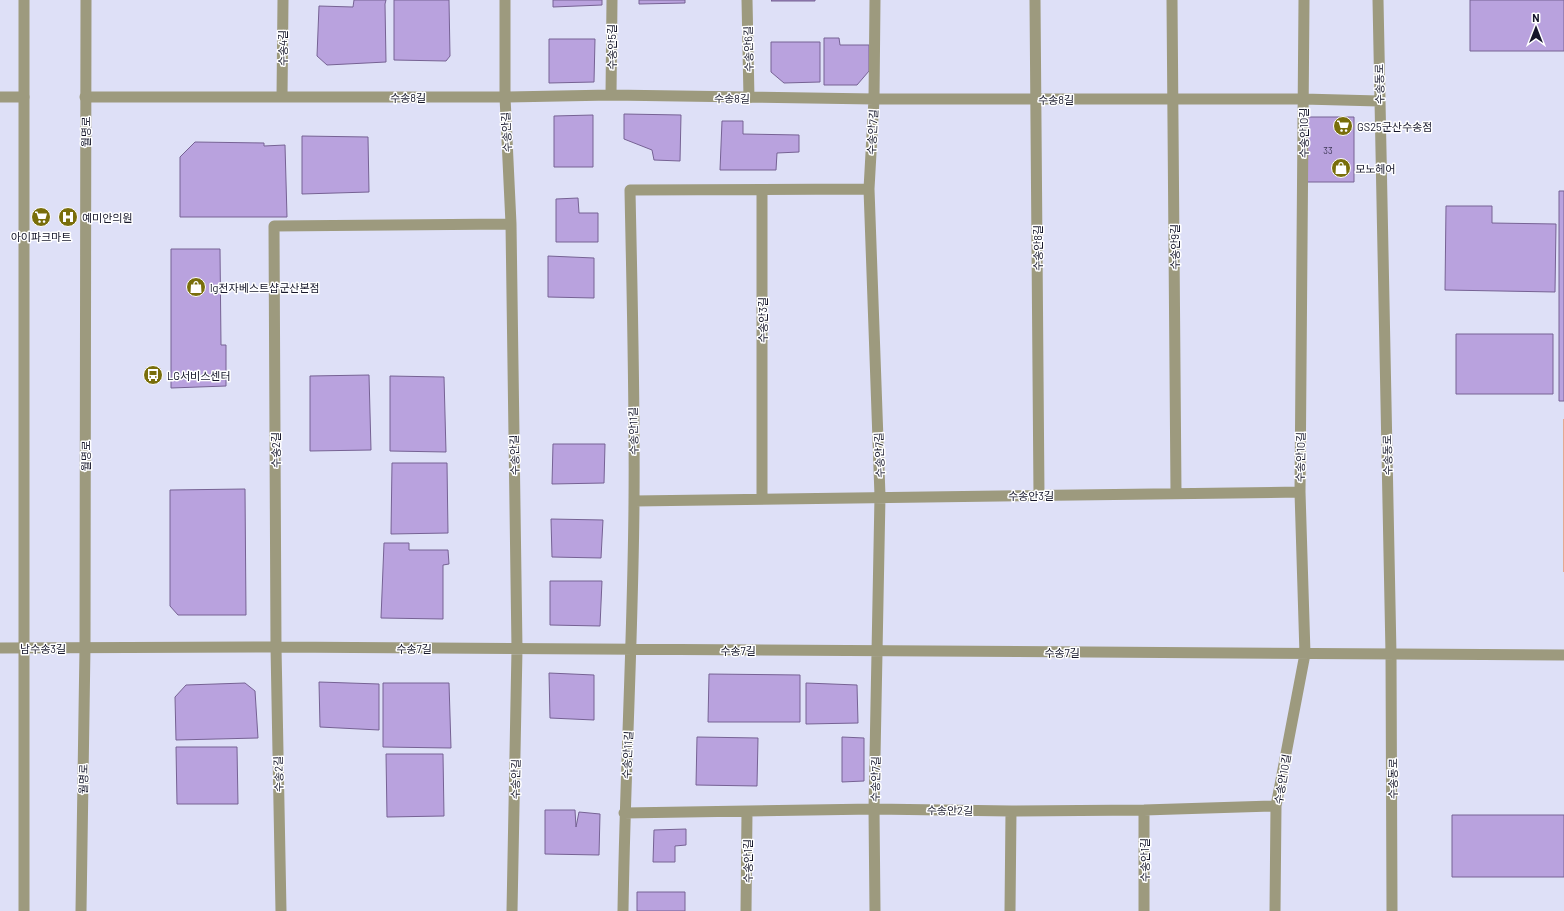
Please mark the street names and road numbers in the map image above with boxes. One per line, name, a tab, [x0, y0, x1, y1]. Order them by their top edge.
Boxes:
street label: 수송안5길	[605, 24, 618, 70]
street label: 수송안6길	[741, 26, 755, 72]
street label: 수송4길	[276, 30, 289, 66]
street label: 수송동로	[1372, 64, 1386, 104]
street label: 수송8길	[390, 91, 426, 104]
street label: 수송8길	[714, 91, 750, 105]
street label: 수송8길	[1038, 93, 1074, 106]
street label: 수송안10길	[1297, 108, 1310, 158]
street label: 수송안7길	[864, 109, 880, 155]
street label: 수송안길	[498, 111, 514, 153]
street label: 월명로	[79, 117, 92, 147]
street label: 수송안9길	[1168, 224, 1181, 270]
street label: 수송안8길	[1031, 225, 1044, 271]
street label: 수송안3길	[756, 297, 769, 343]
street label: 수송안11길	[626, 407, 640, 455]
street label: 수송2길	[269, 432, 282, 468]
street label: 수송안7길	[872, 432, 886, 478]
street label: 수송안10길	[1293, 432, 1307, 482]
street label: 수송안길	[507, 435, 521, 475]
street label: 수송동로	[1380, 435, 1394, 475]
street label: 월명로	[79, 441, 92, 471]
street label: 수송안3길	[1008, 489, 1054, 502]
street label: 남수송3길	[20, 642, 66, 655]
street label: 수송7길	[396, 642, 432, 655]
street label: 수송7길	[720, 644, 756, 657]
street label: 수송7길	[1044, 646, 1080, 659]
street label: 수송안11길	[619, 731, 635, 779]
street label: 수송안10길	[1271, 753, 1293, 805]
street label: 수송2길	[271, 756, 285, 792]
street label: 수송안7길	[868, 756, 882, 802]
street label: 수송안길	[508, 759, 522, 799]
street label: 수송동로	[1386, 759, 1399, 799]
street label: 월명로	[76, 764, 90, 794]
street label: 수송안2길	[927, 803, 973, 817]
street label: 수송안1길	[1138, 838, 1151, 882]
street label: 수송안1길	[741, 839, 754, 883]

